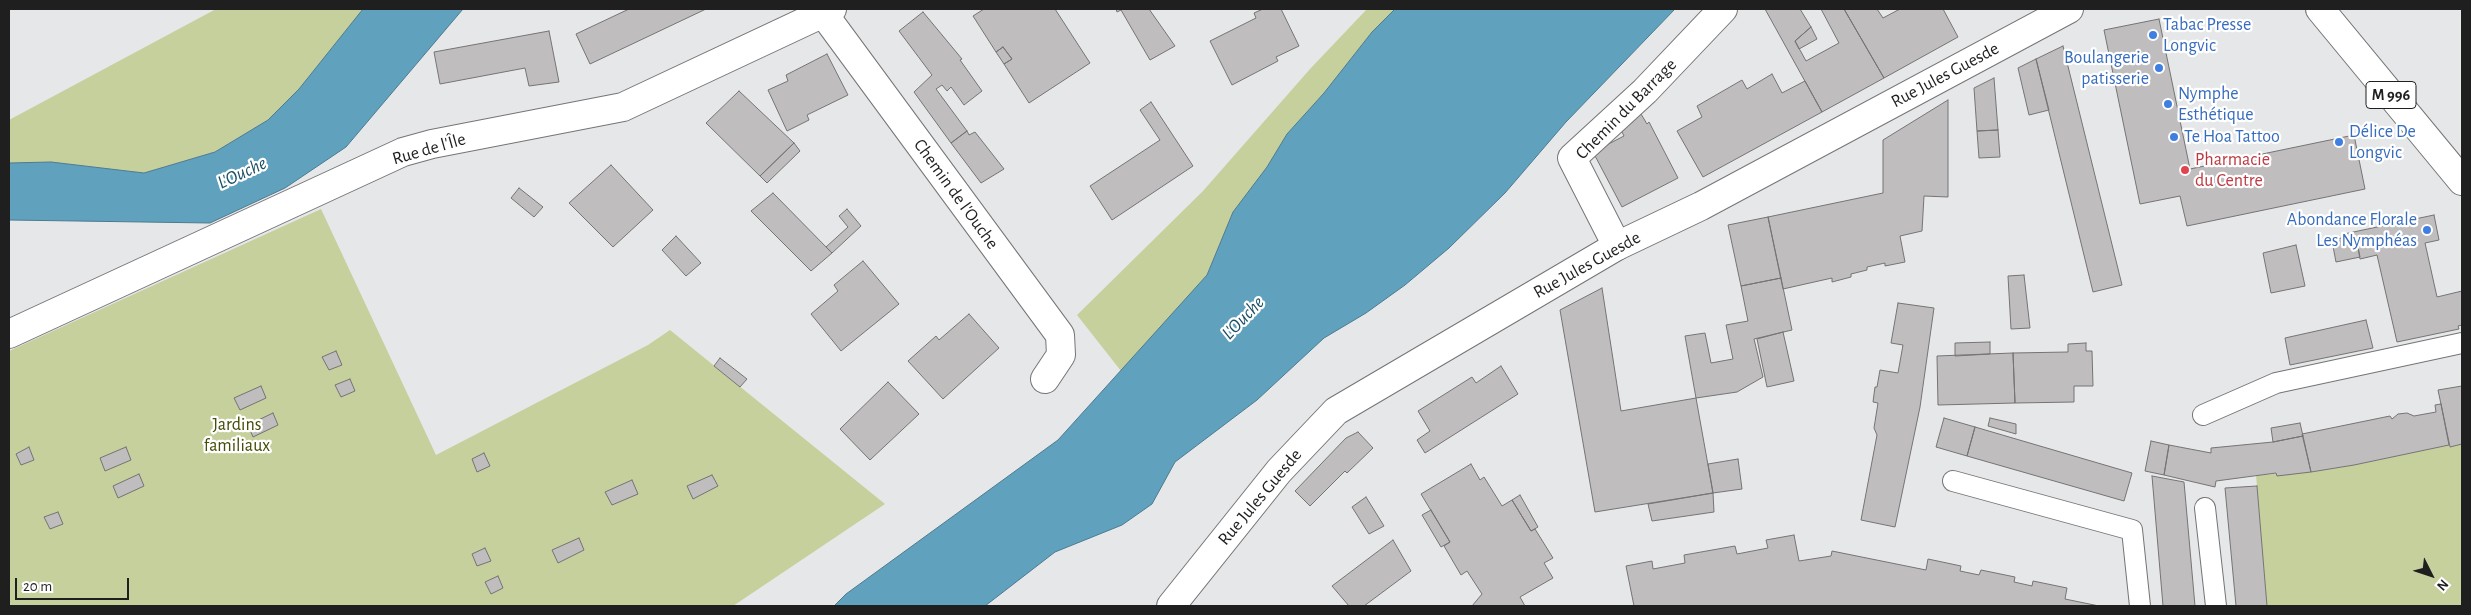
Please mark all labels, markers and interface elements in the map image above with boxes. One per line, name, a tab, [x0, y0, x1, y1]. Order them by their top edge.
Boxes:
place label: Tabac Presse Longvic	[2163, 14, 2251, 56]
marker: Tabac Presse Longvic	[2147, 29, 2159, 41]
street label: Rue Jules Guesde	[1887, 37, 2003, 113]
place label: Boulangerie patisserie	[2064, 47, 2149, 90]
street label: Chemin du Barrage	[1571, 54, 1681, 164]
marker: Boulangerie patisserie	[2153, 62, 2165, 74]
road number: M 996	[2366, 82, 2416, 108]
place label: Nymphe Esthétique	[2178, 83, 2253, 126]
marker: Nymphe Esthétique	[2162, 98, 2174, 110]
place label: Délice De Longvic	[2349, 121, 2416, 163]
place label: Te Hoa Tattoo	[2184, 126, 2280, 148]
street label: Rue de l'Île	[390, 128, 468, 170]
marker: Te Hoa Tattoo	[2168, 131, 2180, 143]
street label: Chemin de l'Ouche	[909, 135, 1003, 253]
marker: Délice De Longvic	[2333, 136, 2345, 148]
place label: Pharmacie du Centre	[2195, 149, 2270, 192]
water label: L'Ouche	[214, 152, 270, 194]
marker: Pharmacie du Centre	[2179, 164, 2191, 176]
place label: Abondance Florale Les Nymphéas	[2287, 209, 2417, 252]
marker: Abondance Florale Les Nymphéas	[2421, 224, 2433, 236]
street label: Rue Jules Guesde	[1530, 227, 1644, 303]
water label: L'Ouche	[1217, 292, 1269, 344]
park label: Jardins familiaux	[204, 414, 270, 456]
street label: Rue Jules Guesde	[1213, 444, 1307, 550]
north arrow	[2406, 550, 2456, 600]
scale bar	[18, 568, 131, 600]
text: N	[2434, 577, 2451, 593]
text: 20 m	[23, 579, 52, 594]

